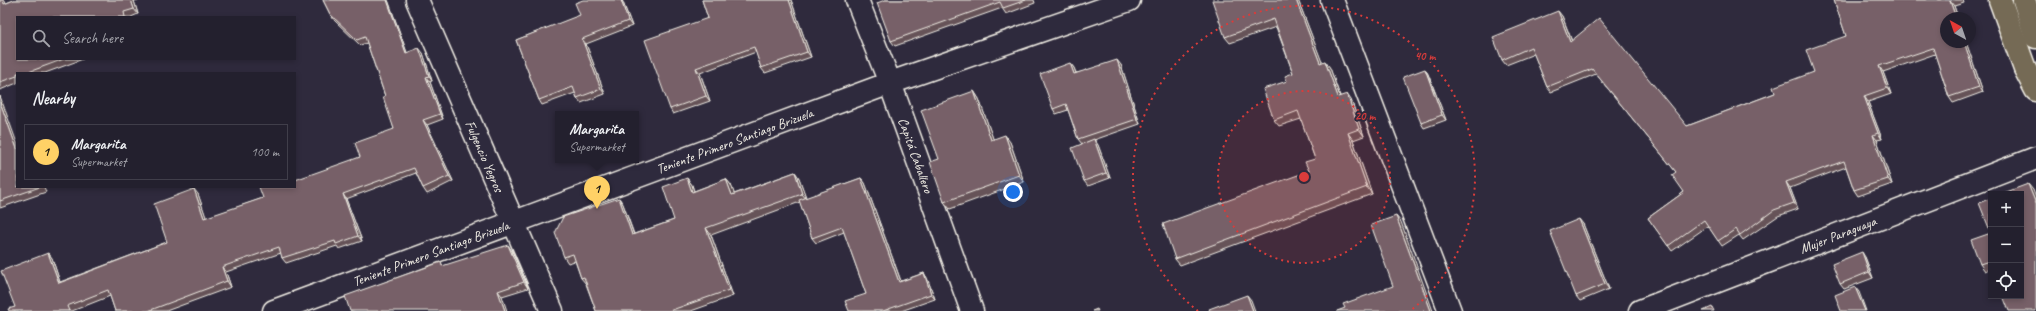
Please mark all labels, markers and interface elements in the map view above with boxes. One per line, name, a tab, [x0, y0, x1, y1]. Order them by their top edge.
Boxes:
north arrow	[1940, 12, 1976, 48]
search box	[16, 16, 296, 60]
icon: search	[30, 27, 52, 49]
text: Search here	[62, 29, 123, 48]
text: 40 m	[1415, 48, 1436, 64]
text: Nearby	[32, 88, 75, 109]
street label: Teniente Primero Santiago Brizuela	[654, 104, 816, 178]
text: 20 m	[1355, 108, 1376, 124]
popup	[555, 111, 639, 163]
street label: Capitá Caballero	[894, 115, 937, 196]
street label: Fulgencio Yegros	[461, 118, 508, 196]
text: Margarita	[569, 120, 624, 139]
text: Margarita	[71, 135, 126, 154]
text: Supermarket	[569, 139, 625, 155]
text: 1	[43, 144, 49, 160]
text: 100 m	[251, 144, 279, 160]
text: Supermarket	[71, 154, 126, 170]
centre of rings	[1297, 170, 1311, 184]
pin: 1	[584, 176, 610, 209]
your location	[1003, 182, 1023, 202]
map controls	[1988, 191, 2024, 299]
button: +	[1988, 191, 2024, 227]
street label: Mujer Paraguaya	[1797, 212, 1879, 258]
street label: Teniente Primero Santiago Brizuela	[350, 216, 513, 290]
button: −	[1988, 227, 2024, 263]
button: locate	[1988, 263, 2024, 299]

